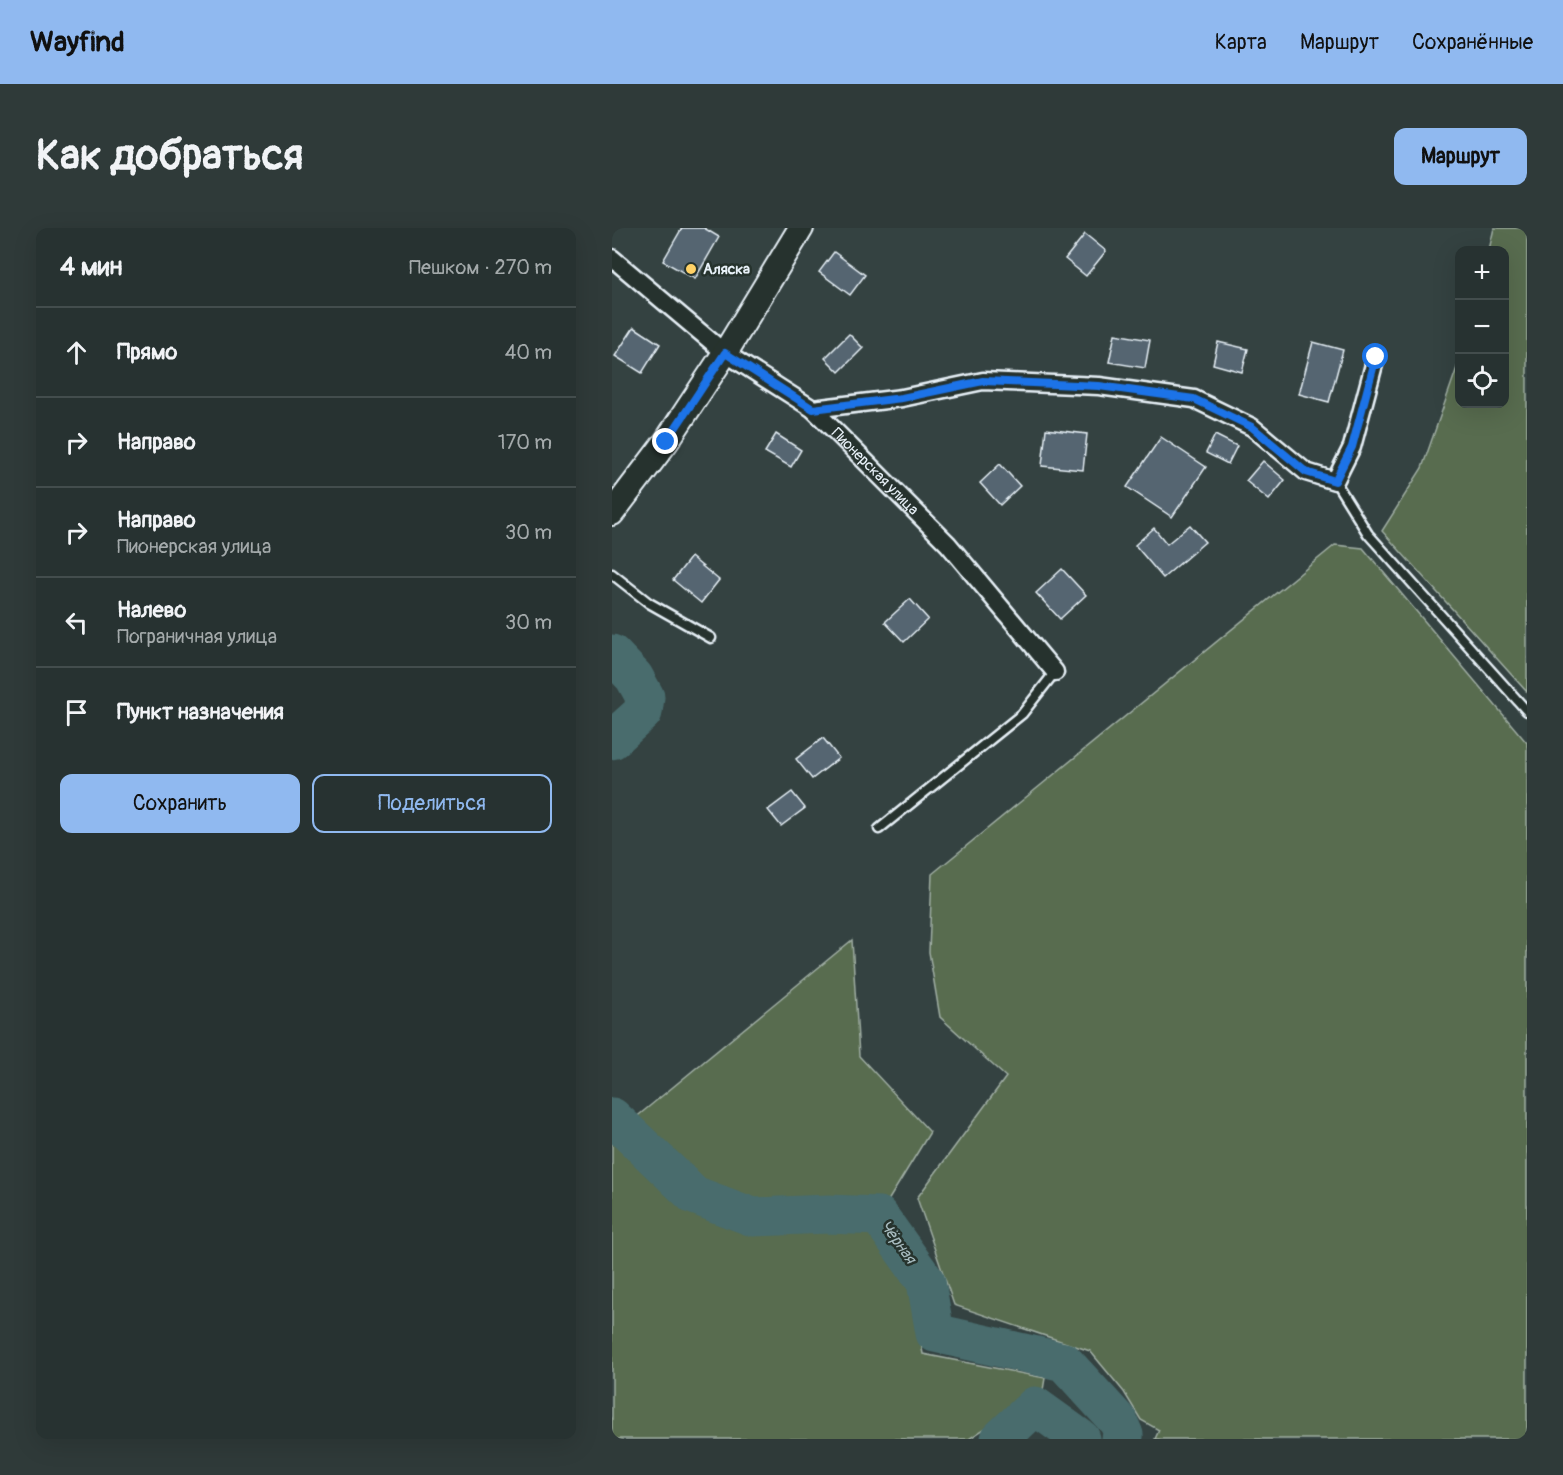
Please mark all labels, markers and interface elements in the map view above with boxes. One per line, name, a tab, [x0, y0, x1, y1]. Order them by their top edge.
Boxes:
text: Wayfind	[30, 25, 125, 60]
text: Карта	[1215, 29, 1267, 56]
text: Маршрут	[1300, 29, 1379, 56]
text: Сохранённые	[1412, 29, 1533, 56]
button: Маршрут	[1394, 128, 1527, 185]
text: Как добраться	[36, 130, 303, 182]
map controls	[1455, 246, 1509, 408]
button: +	[1455, 246, 1509, 300]
text: 4 мин	[60, 251, 122, 283]
text: Пешком · 270 m	[409, 255, 552, 280]
place label: Аляска	[703, 260, 750, 279]
marker: Аляска	[684, 262, 698, 276]
button: −	[1455, 300, 1509, 354]
icon: ahead	[60, 336, 93, 369]
text: Прямо	[117, 338, 177, 366]
text: 40 m	[505, 340, 552, 365]
route start	[1362, 343, 1388, 369]
button: locate	[1455, 354, 1509, 408]
street label: Пионерская улица	[828, 424, 923, 519]
icon: right	[60, 426, 93, 459]
text: Направо	[117, 428, 196, 456]
route end	[652, 428, 678, 454]
text: 170 m	[498, 430, 552, 455]
text: Направо	[117, 506, 196, 534]
icon: right	[60, 516, 93, 549]
text: 30 m	[505, 520, 552, 545]
text: Пионерская улица	[117, 534, 271, 559]
text: Налево	[117, 596, 186, 624]
icon: left	[60, 606, 93, 639]
text: 30 m	[505, 610, 552, 635]
text: Пограничная улица	[117, 624, 277, 649]
icon: arrive	[60, 696, 93, 729]
text: Пункт назначения	[117, 698, 284, 726]
button: Сохранить	[60, 774, 300, 833]
button: Поделиться	[312, 774, 552, 833]
water label: Чёрная	[876, 1216, 921, 1269]

